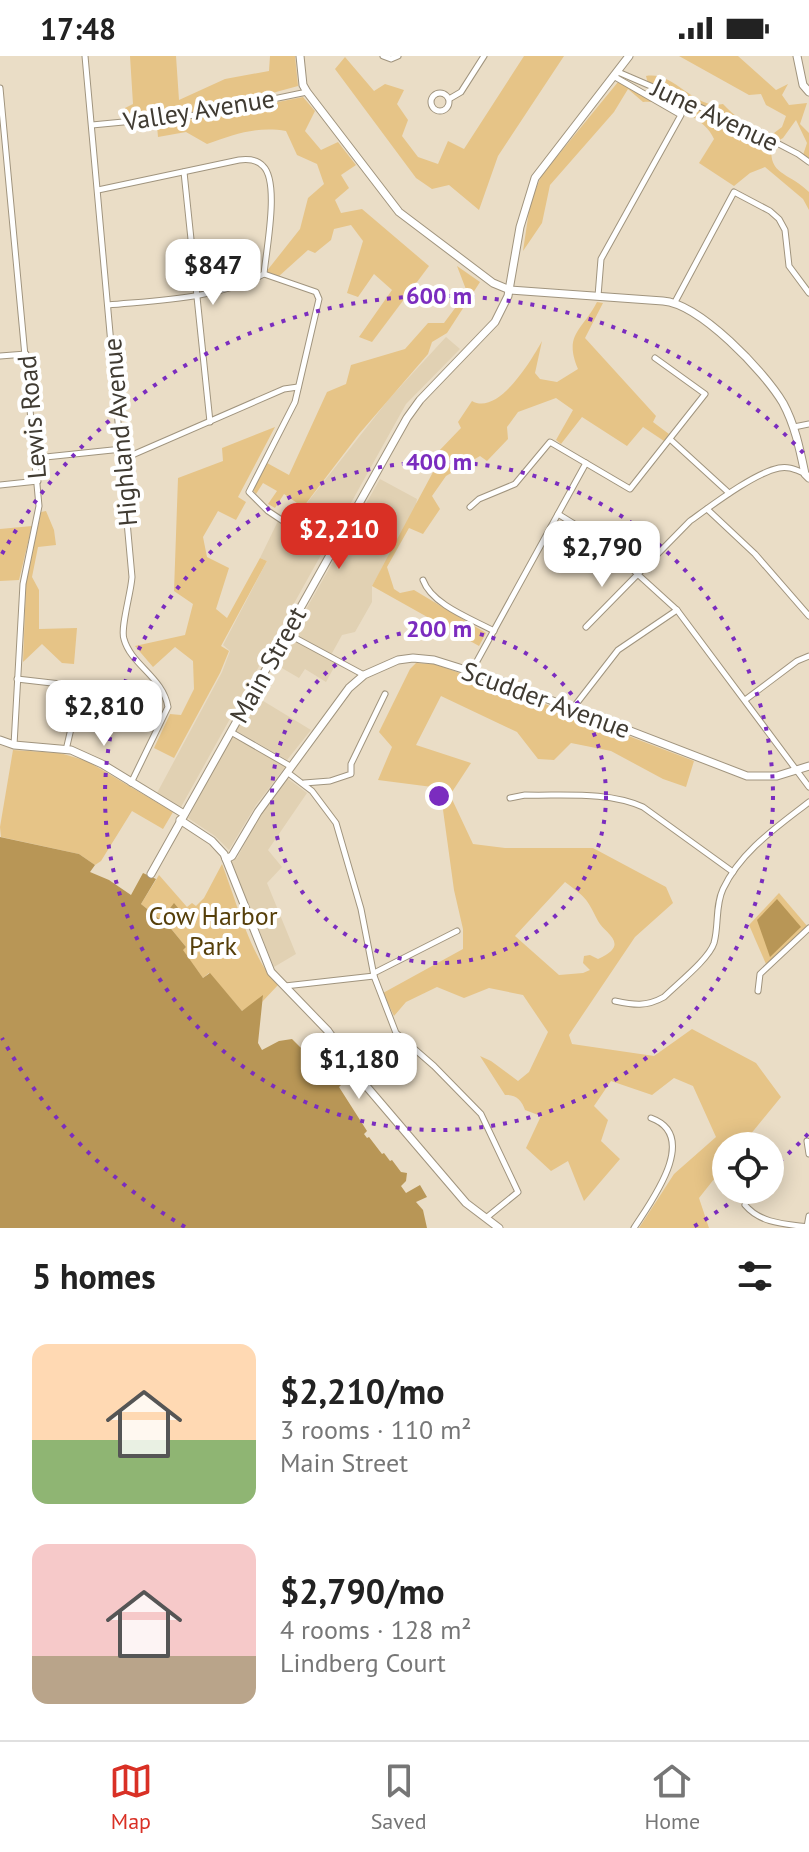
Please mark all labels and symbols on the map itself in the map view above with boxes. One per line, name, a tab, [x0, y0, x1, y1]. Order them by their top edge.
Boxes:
street label: June Avenue	[646, 70, 784, 158]
street label: Valley Avenue	[120, 81, 277, 138]
pin: $847	[166, 239, 260, 307]
text: 600 m	[406, 280, 472, 311]
street label: Highland Avenue	[95, 337, 144, 527]
street label: Lewis Road	[10, 354, 53, 480]
text: 400 m	[406, 446, 472, 477]
pin: $2,210	[274, 503, 404, 571]
pin: $2,790	[537, 521, 667, 589]
street label: Main Street	[222, 601, 313, 729]
text: 200 m	[406, 613, 472, 644]
street label: Scudder Avenue	[457, 654, 635, 745]
pin: $2,810	[39, 680, 169, 748]
centre of rings	[425, 782, 453, 810]
park label: Cow Harbor Park	[148, 899, 278, 962]
pin: $1,180	[294, 1033, 424, 1101]

